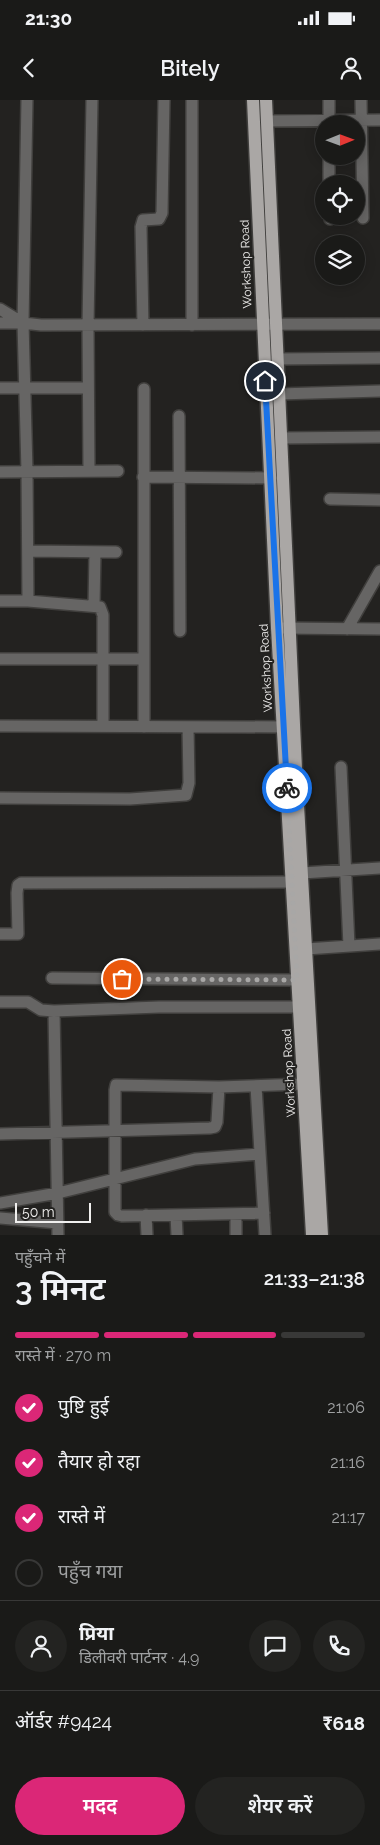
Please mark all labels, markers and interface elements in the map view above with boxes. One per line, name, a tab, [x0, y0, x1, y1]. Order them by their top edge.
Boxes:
text: 21:30	[25, 7, 72, 29]
icon: back	[15, 54, 43, 82]
icon: person	[337, 54, 365, 82]
text: Bitely	[160, 55, 220, 81]
north arrow	[315, 115, 365, 165]
map controls	[315, 115, 365, 285]
button: locate	[315, 175, 365, 225]
street label: Workshop Road	[237, 219, 255, 309]
button: layers	[315, 235, 365, 285]
pin	[244, 360, 286, 402]
icon: home	[251, 367, 279, 395]
street label: Workshop Road	[257, 623, 275, 713]
courier	[262, 763, 312, 813]
icon: bike	[273, 774, 301, 802]
pin	[101, 958, 143, 1000]
icon: bag	[108, 965, 136, 993]
street label: Workshop Road	[280, 1028, 298, 1118]
scale bar	[15, 1200, 91, 1223]
text: 50 m	[22, 1204, 55, 1220]
text: पहुँचने में	[15, 1248, 65, 1267]
text: 21:33–21:38	[264, 1267, 365, 1289]
text: 3 मिनट	[15, 1270, 105, 1307]
text: रास्ते में · 270 m	[15, 1346, 111, 1365]
icon: check	[15, 1394, 43, 1422]
text: पुष्टि हुई	[58, 1395, 109, 1417]
text: 21:06	[327, 1398, 365, 1417]
icon: check	[15, 1449, 43, 1477]
text: तैयार हो रहा	[58, 1450, 140, 1472]
text: 21:16	[330, 1453, 365, 1472]
icon: check	[15, 1504, 43, 1532]
text: रास्ते में	[58, 1505, 105, 1527]
text: 21:17	[331, 1508, 365, 1527]
text: पहुँच गया	[58, 1560, 122, 1582]
button: person	[15, 1620, 67, 1672]
button: chat	[249, 1620, 301, 1672]
button: phone	[313, 1620, 365, 1672]
text: प्रिया	[79, 1622, 114, 1644]
text: डिलीवरी पार्टनर · 4.9	[79, 1648, 199, 1667]
text: ऑर्डर #9424	[15, 1710, 112, 1732]
text: ₹618	[322, 1712, 365, 1734]
button: मदद	[15, 1777, 185, 1835]
button: शेयर करें	[195, 1777, 365, 1835]

